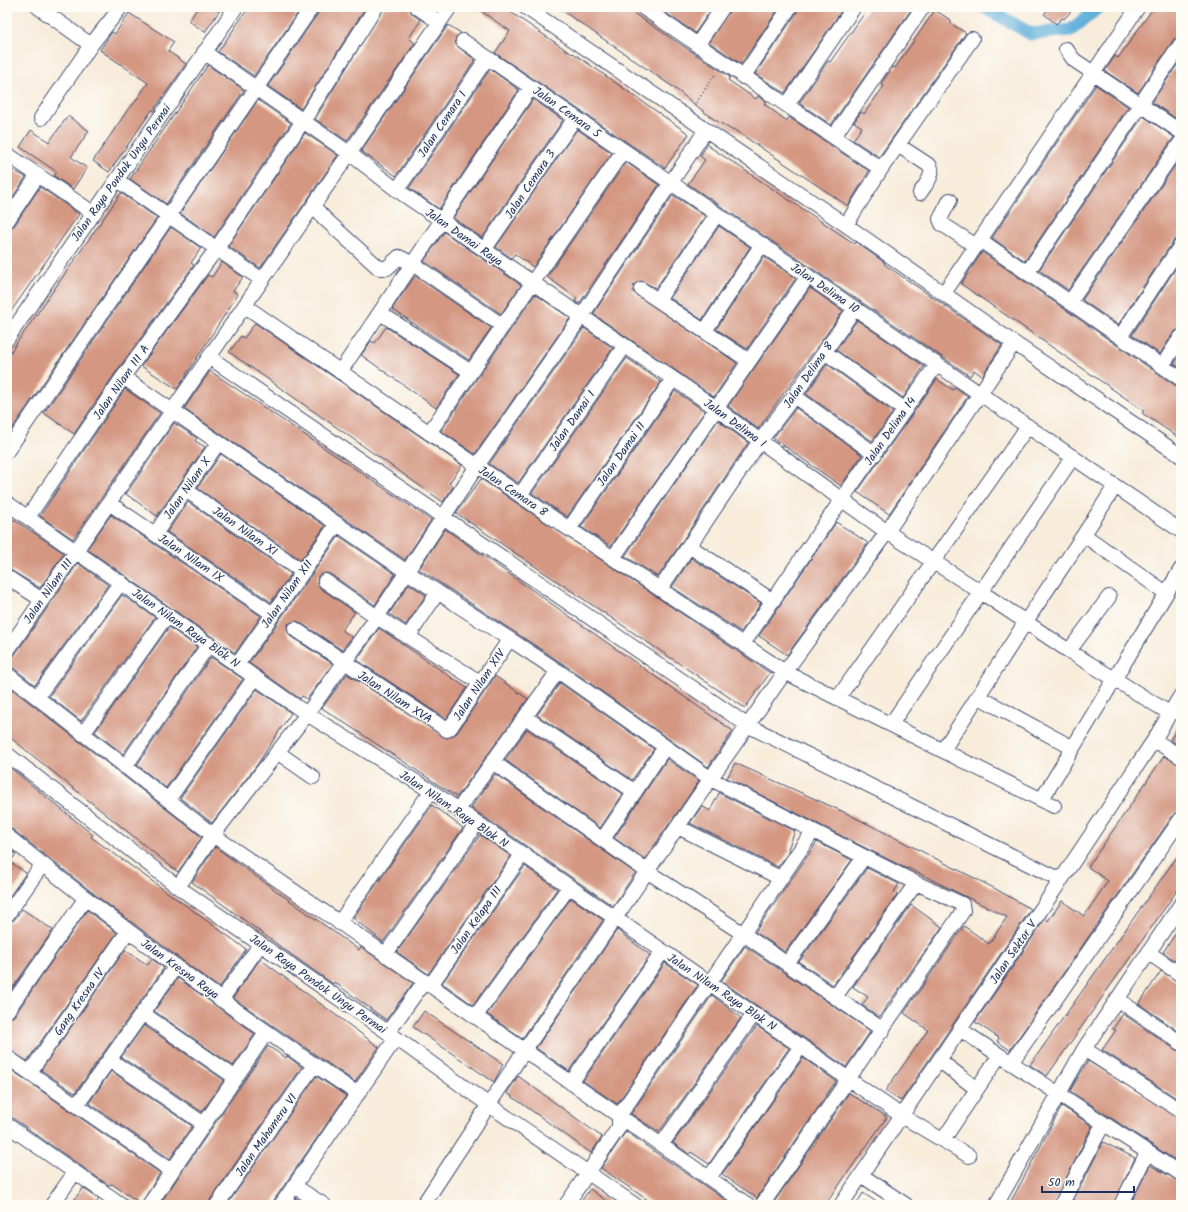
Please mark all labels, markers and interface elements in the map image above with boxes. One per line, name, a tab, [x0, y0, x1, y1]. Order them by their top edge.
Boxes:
street label: Jalan Cemara 5	[529, 82, 606, 144]
street label: Jalan Cemara 1	[413, 87, 472, 161]
street label: Jalan Raya Pondok Ungu Permai	[67, 100, 177, 246]
street label: Jalan Cemara 3	[500, 146, 561, 223]
street label: Jalan Damai Raya	[421, 203, 507, 272]
street label: Jalan Delima 10	[786, 258, 863, 319]
street label: Jalan Delima 8	[778, 338, 839, 412]
street label: Jalan Nilam III A	[88, 341, 154, 424]
street label: Jalan Damai I	[544, 387, 601, 456]
street label: Jalan Delima 14	[860, 393, 921, 470]
street label: Jalan Delima I	[699, 394, 770, 453]
street label: Jalan Damai II	[592, 418, 651, 490]
street label: Jalan Nilam X	[159, 453, 216, 523]
street label: Jalan Cemara 8	[474, 461, 552, 522]
street label: Jalan Nilam XI	[208, 502, 282, 561]
street label: Jalan Nilam IX	[154, 529, 228, 588]
street label: Jalan Nilam III	[19, 554, 78, 628]
street label: Jalan Nilam XII	[257, 556, 318, 632]
street label: Jalan Nilam Raya Blok N	[128, 584, 244, 673]
street label: Jalan Nilam XIV	[448, 644, 511, 725]
street label: Jalan Nilam XVA	[353, 666, 436, 729]
street label: Jalan Nilam Raya Blok N	[395, 766, 512, 853]
street label: Jalan Kelapa III	[446, 882, 507, 958]
street label: Jalan Sektor V	[985, 915, 1043, 988]
street label: Jalan Raya Pondok Ungu Permai	[245, 930, 391, 1040]
street label: Jalan Kresna Raya	[136, 934, 223, 1005]
street label: Jalan Nilam Raya Blok N	[663, 949, 780, 1036]
street label: Gang Kresna IV	[49, 963, 111, 1040]
street label: Jalan Mahameru VI	[231, 1090, 302, 1181]
scale bar	[1042, 1168, 1134, 1194]
text: 50 m	[1048, 1173, 1075, 1192]

